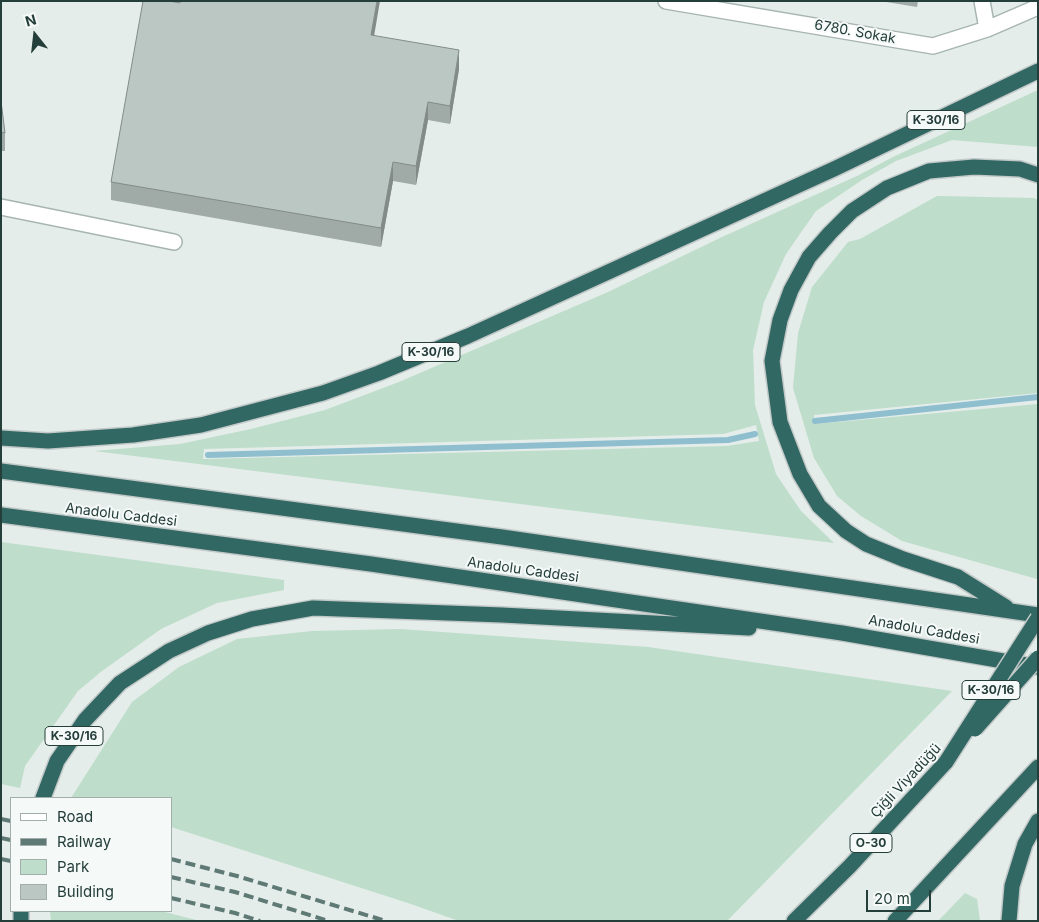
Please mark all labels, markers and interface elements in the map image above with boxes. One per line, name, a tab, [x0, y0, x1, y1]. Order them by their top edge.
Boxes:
north arrow	[10, 10, 60, 60]
text: N	[23, 10, 38, 30]
street label: 6780. Sokak	[813, 17, 897, 47]
road number: K-30/16	[907, 110, 965, 130]
road number: K-30/16	[402, 342, 460, 362]
street label: Anadolu Caddesi	[64, 500, 178, 530]
street label: Anadolu Caddesi	[466, 554, 580, 586]
street label: Anadolu Caddesi	[867, 612, 981, 648]
road number: K-30/16	[962, 680, 1020, 700]
road number: K-30/16	[45, 726, 103, 746]
street label: Çiğli Viyadüğü	[867, 740, 945, 822]
legend	[10, 797, 172, 912]
text: Road	[57, 807, 93, 826]
text: Railway	[57, 832, 111, 851]
road number: O-30	[850, 834, 892, 852]
text: Park	[57, 857, 89, 876]
scale bar	[869, 880, 934, 912]
text: Building	[57, 882, 114, 901]
text: 20 m	[874, 889, 910, 908]

